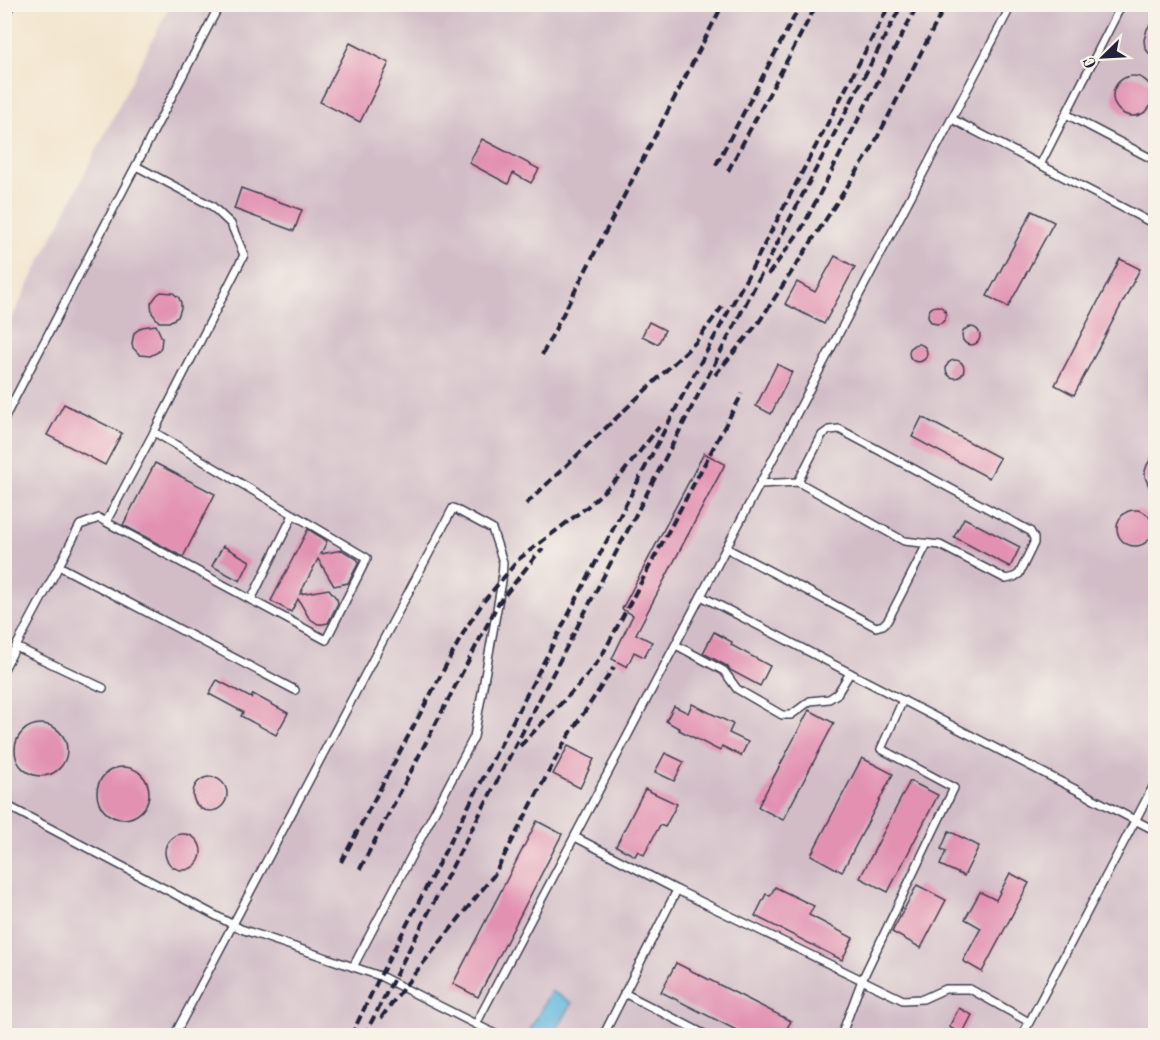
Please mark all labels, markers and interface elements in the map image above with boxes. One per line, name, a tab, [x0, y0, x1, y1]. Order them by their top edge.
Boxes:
north arrow	[1073, 27, 1133, 87]
text: С	[1082, 54, 1101, 70]

